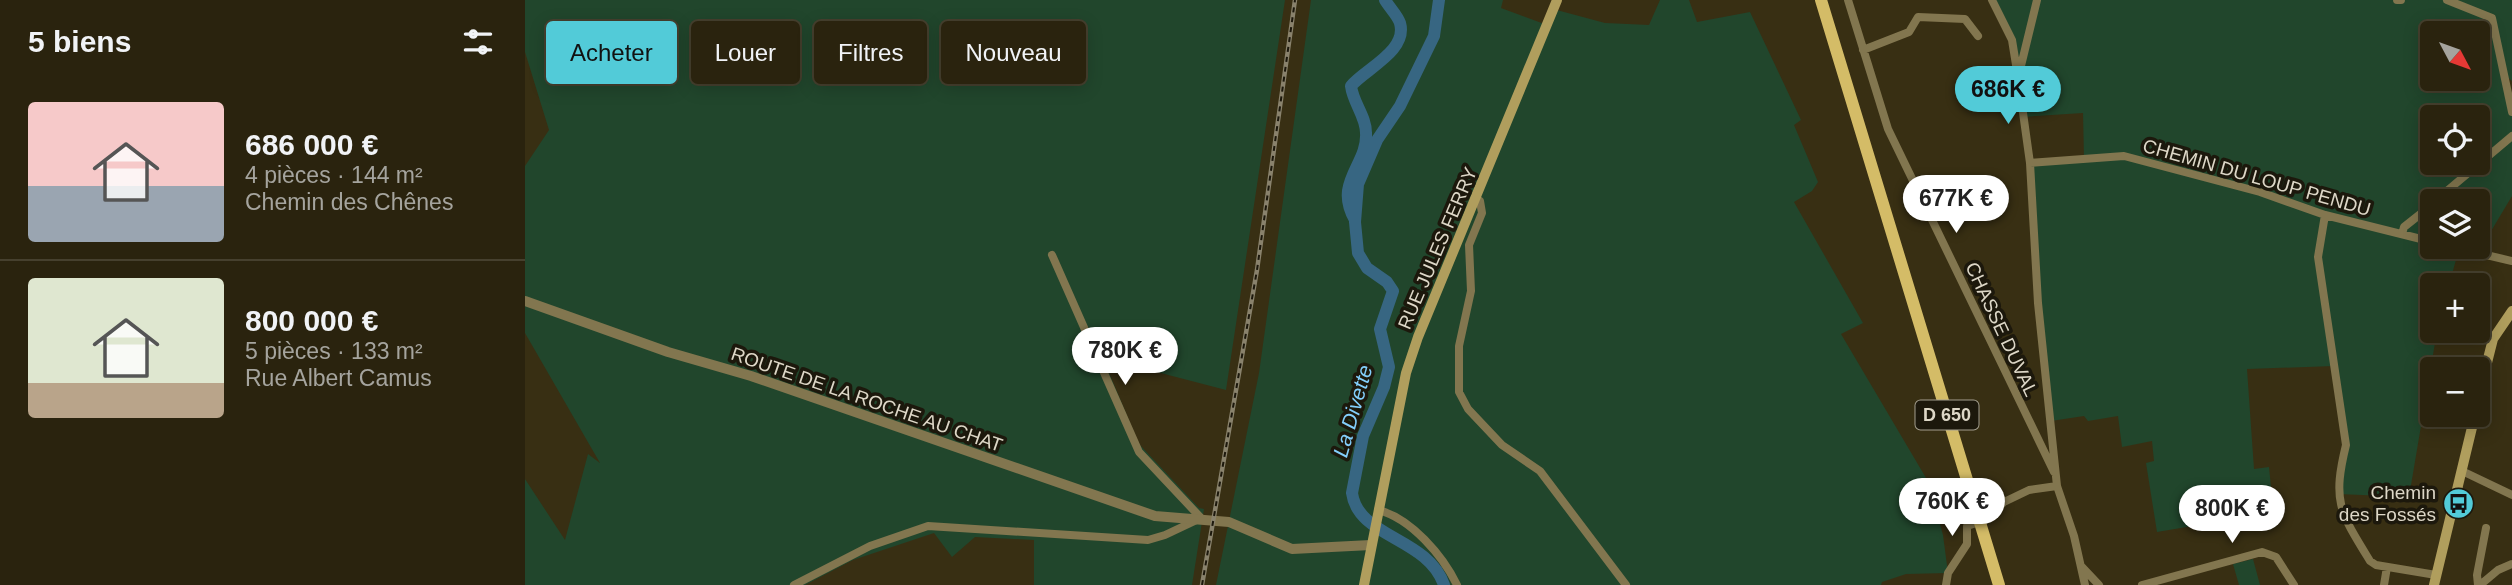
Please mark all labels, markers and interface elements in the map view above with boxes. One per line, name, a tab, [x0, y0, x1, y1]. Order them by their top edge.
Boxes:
chip: Acheter	[546, 21, 677, 84]
chip: Louer	[691, 21, 800, 84]
chip: Filtres	[814, 21, 927, 84]
chip: Nouveau	[941, 21, 1086, 84]
north arrow	[2420, 21, 2490, 91]
map controls	[2420, 21, 2490, 427]
icon: filters	[459, 23, 497, 61]
text: 5 biens	[28, 25, 131, 58]
pin: 686K €	[1951, 66, 2065, 126]
text: 686K €	[1971, 76, 2045, 102]
button: locate	[2420, 105, 2490, 175]
text: 686 000 €	[245, 128, 378, 161]
icon: home	[84, 130, 168, 214]
street label: CHEMIN DU LOUP PENDU	[2140, 135, 2373, 220]
text: 4 pièces · 144 m²	[245, 162, 423, 188]
street label: RUE JULES FERRY	[1394, 164, 1481, 332]
pin: 677K €	[1899, 176, 2013, 235]
text: 677K €	[1919, 185, 1993, 211]
text: Chemin des Chênes	[245, 189, 453, 215]
button: layers	[2420, 189, 2490, 259]
street label: CHASSE DUVAL	[1961, 259, 2042, 400]
button: +	[2420, 273, 2490, 343]
text: 800 000 €	[245, 304, 378, 337]
icon: home	[84, 306, 168, 390]
pin: 780K €	[1068, 328, 1182, 387]
text: 780K €	[1088, 337, 1162, 363]
text: 5 pièces · 133 m²	[245, 338, 423, 364]
street label: ROUTE DE LA ROCHE AU CHAT	[728, 343, 1006, 456]
button: −	[2420, 357, 2490, 427]
water label: La Divette	[1328, 362, 1377, 459]
text: Rue Albert Camus	[245, 365, 432, 391]
road number: D 650	[1915, 400, 1979, 430]
pin: 760K €	[1895, 478, 2009, 538]
place label: Chemin des Fossés	[2339, 482, 2436, 525]
pin: 800K €	[2175, 486, 2289, 545]
bus stop icon: Chemin des Fossés	[2442, 486, 2476, 520]
text: 760K €	[1915, 488, 1989, 514]
text: 800K €	[2195, 495, 2269, 521]

